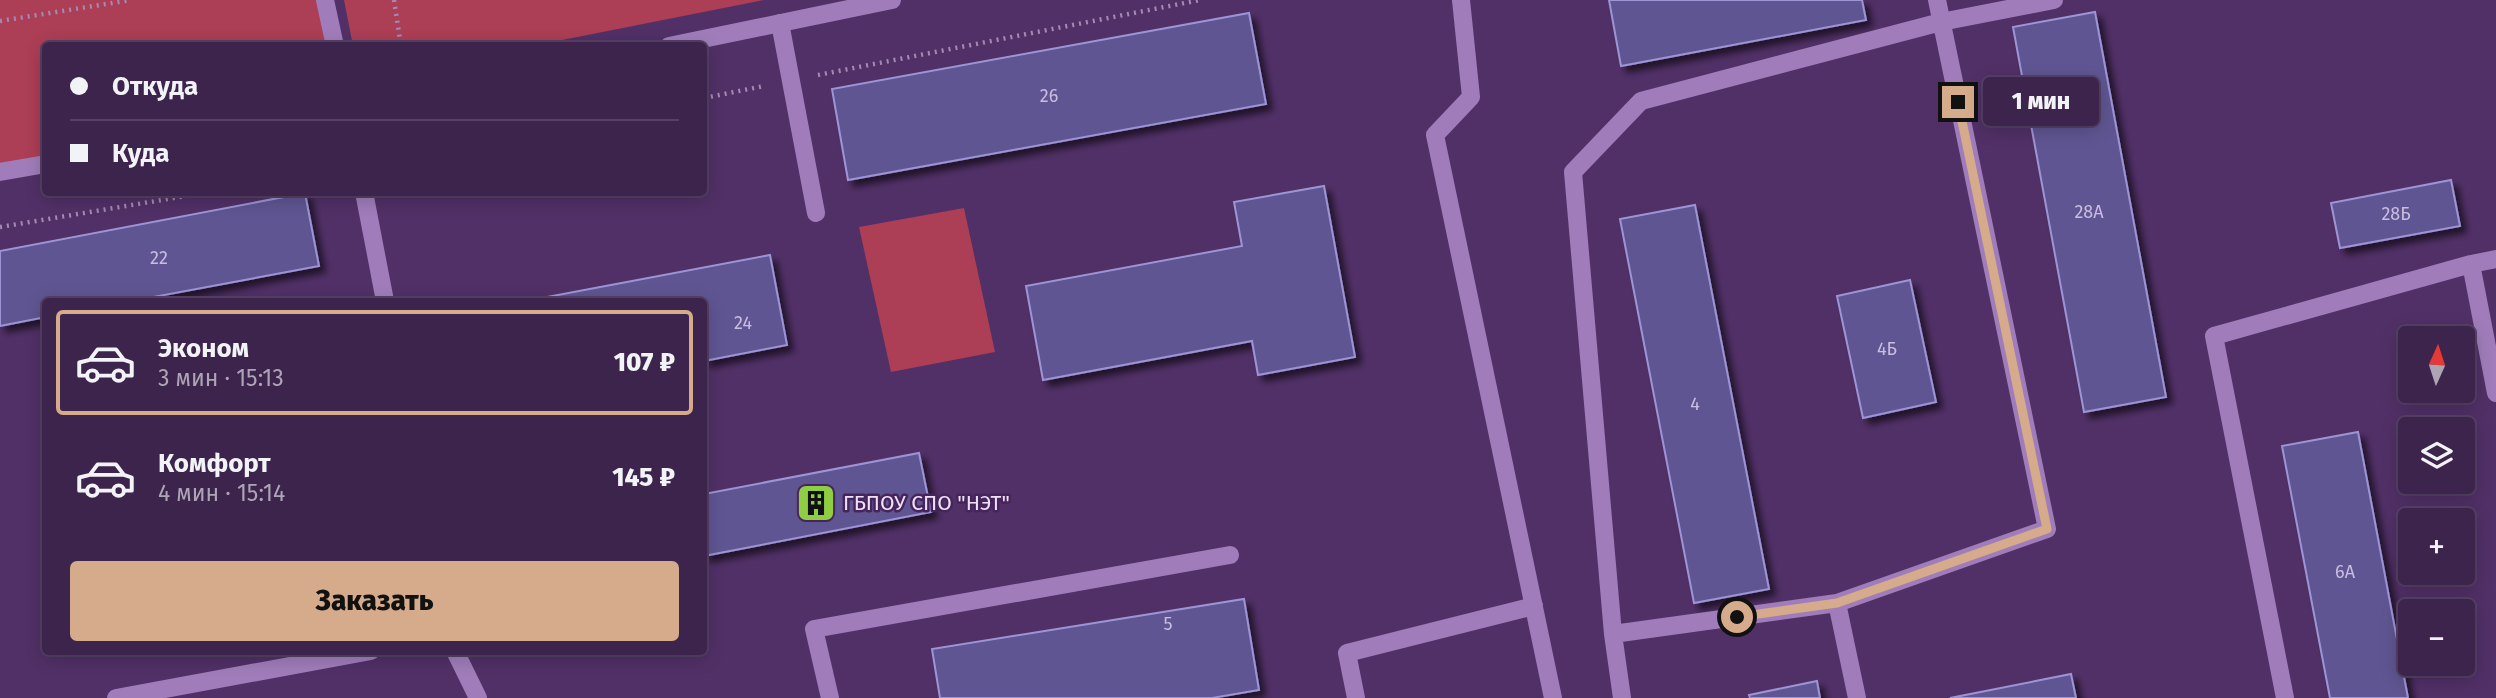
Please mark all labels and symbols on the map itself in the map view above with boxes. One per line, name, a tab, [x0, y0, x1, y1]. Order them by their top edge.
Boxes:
callout: 1 мин	[1982, 78, 2098, 126]
house number: 26	[1040, 85, 1058, 107]
route end	[1942, 86, 1974, 118]
house number: 28А	[2074, 201, 2104, 223]
house number: 28Б	[2381, 203, 2411, 225]
house number: 22	[150, 247, 168, 269]
house number: 24	[734, 312, 752, 334]
north arrow	[2398, 326, 2474, 402]
house number: 4Б	[1877, 338, 1897, 360]
house number: 4	[1690, 393, 1700, 415]
building icon: ГБПОУ СПО "НЭТ"	[795, 482, 837, 524]
place label: ГБПОУ СПО "НЭТ"	[843, 490, 1010, 516]
house number: 6А	[2335, 561, 2356, 583]
route start	[1721, 601, 1753, 633]
house number: 5	[1163, 613, 1173, 635]

